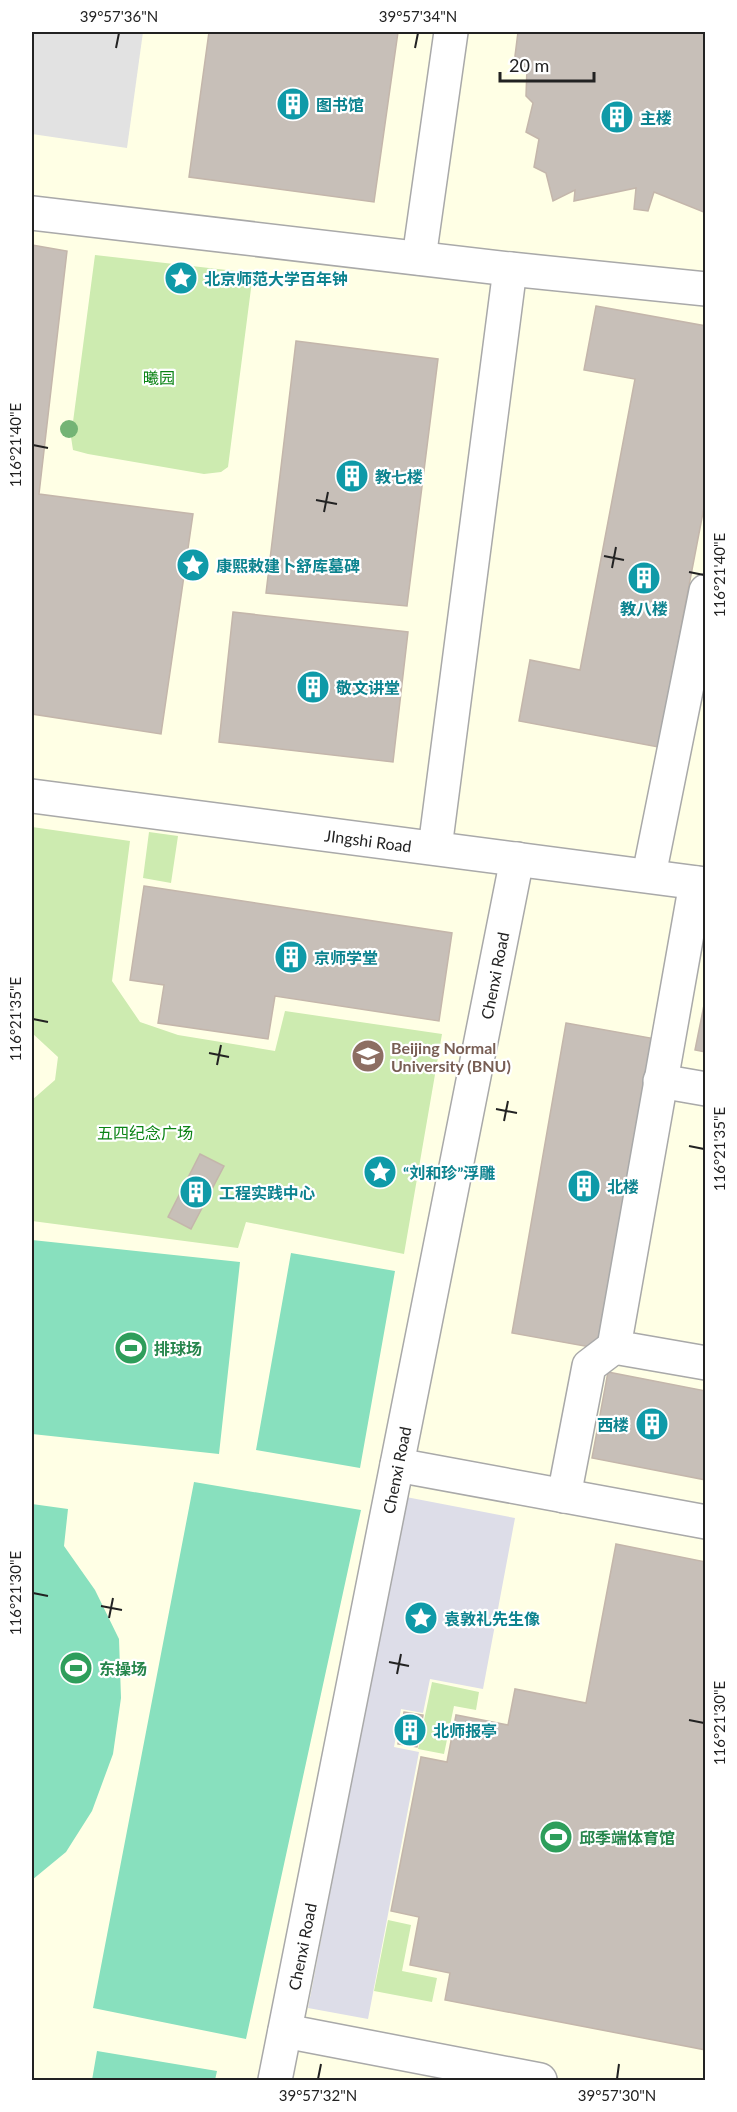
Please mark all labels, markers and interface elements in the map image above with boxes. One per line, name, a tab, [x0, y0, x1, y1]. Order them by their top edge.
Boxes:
text: 39°57'36"N	[80, 7, 158, 25]
text: 39°57'34"N	[379, 7, 457, 25]
scale bar	[500, 45, 594, 83]
text: 20 m	[509, 54, 549, 76]
building icon: 图书馆	[275, 86, 311, 122]
place label: 图书馆	[316, 95, 364, 114]
building icon: 主楼	[599, 99, 635, 135]
place label: 主楼	[640, 108, 672, 127]
place icon: 北京师范大学百年钟	[163, 260, 199, 296]
place label: 北京师范大学百年钟	[204, 269, 348, 288]
park label: 曦园	[143, 368, 175, 387]
text: 116°21'40"E	[6, 403, 24, 487]
building icon: 教七楼	[334, 458, 370, 494]
place label: 教七楼	[375, 467, 423, 486]
text: 116°21'40"E	[710, 533, 728, 617]
place icon: 康熙敕建卜舒库墓碑	[175, 547, 211, 583]
place label: 康熙敕建卜舒库墓碑	[216, 556, 360, 575]
building icon: 教八楼	[626, 560, 662, 596]
place label: 教八楼	[620, 599, 668, 618]
building icon: 敬文讲堂	[295, 669, 331, 705]
place label: 敬文讲堂	[336, 678, 400, 697]
street label: JIngshi Road	[323, 825, 413, 855]
street label: Chenxi Road	[476, 930, 512, 1021]
building icon: 京师学堂	[273, 939, 309, 975]
place label: 京师学堂	[314, 948, 378, 967]
text: 116°21'35"E	[6, 977, 24, 1061]
school or university icon: Beijing Normal University (BNU)	[350, 1038, 386, 1074]
place label: Beijing Normal University (BNU)	[391, 1038, 511, 1075]
text: 116°21'35"E	[710, 1107, 728, 1191]
park label: 五四纪念广场	[97, 1123, 193, 1142]
place icon: “刘和珍”浮雕	[362, 1154, 398, 1190]
place label: “刘和珍”浮雕	[403, 1163, 495, 1182]
building icon: 北楼	[566, 1168, 602, 1204]
building icon: 工程实践中心	[178, 1174, 214, 1210]
place label: 北楼	[607, 1177, 639, 1196]
place label: 工程实践中心	[219, 1183, 315, 1202]
sports icon: 排球场	[113, 1330, 149, 1366]
place label: 排球场	[154, 1339, 202, 1358]
building icon: 西楼	[634, 1406, 670, 1442]
place label: 西楼	[597, 1415, 629, 1434]
street label: Chenxi Road	[378, 1425, 414, 1515]
text: 116°21'30"E	[6, 1551, 24, 1635]
place icon: 袁敦礼先生像	[403, 1600, 439, 1636]
place label: 袁敦礼先生像	[444, 1609, 540, 1628]
sports icon: 东操场	[58, 1650, 94, 1686]
place label: 东操场	[99, 1659, 147, 1678]
text: 116°21'30"E	[710, 1681, 728, 1765]
building icon: 北师报亭	[392, 1712, 428, 1748]
place label: 北师报亭	[433, 1721, 497, 1740]
sports icon: 邱季端体育馆	[538, 1819, 574, 1855]
place label: 邱季端体育馆	[579, 1828, 675, 1847]
street label: Chenxi Road	[284, 1901, 319, 1992]
text: 39°57'32"N	[279, 2086, 357, 2104]
text: 39°57'30"N	[578, 2086, 656, 2104]

